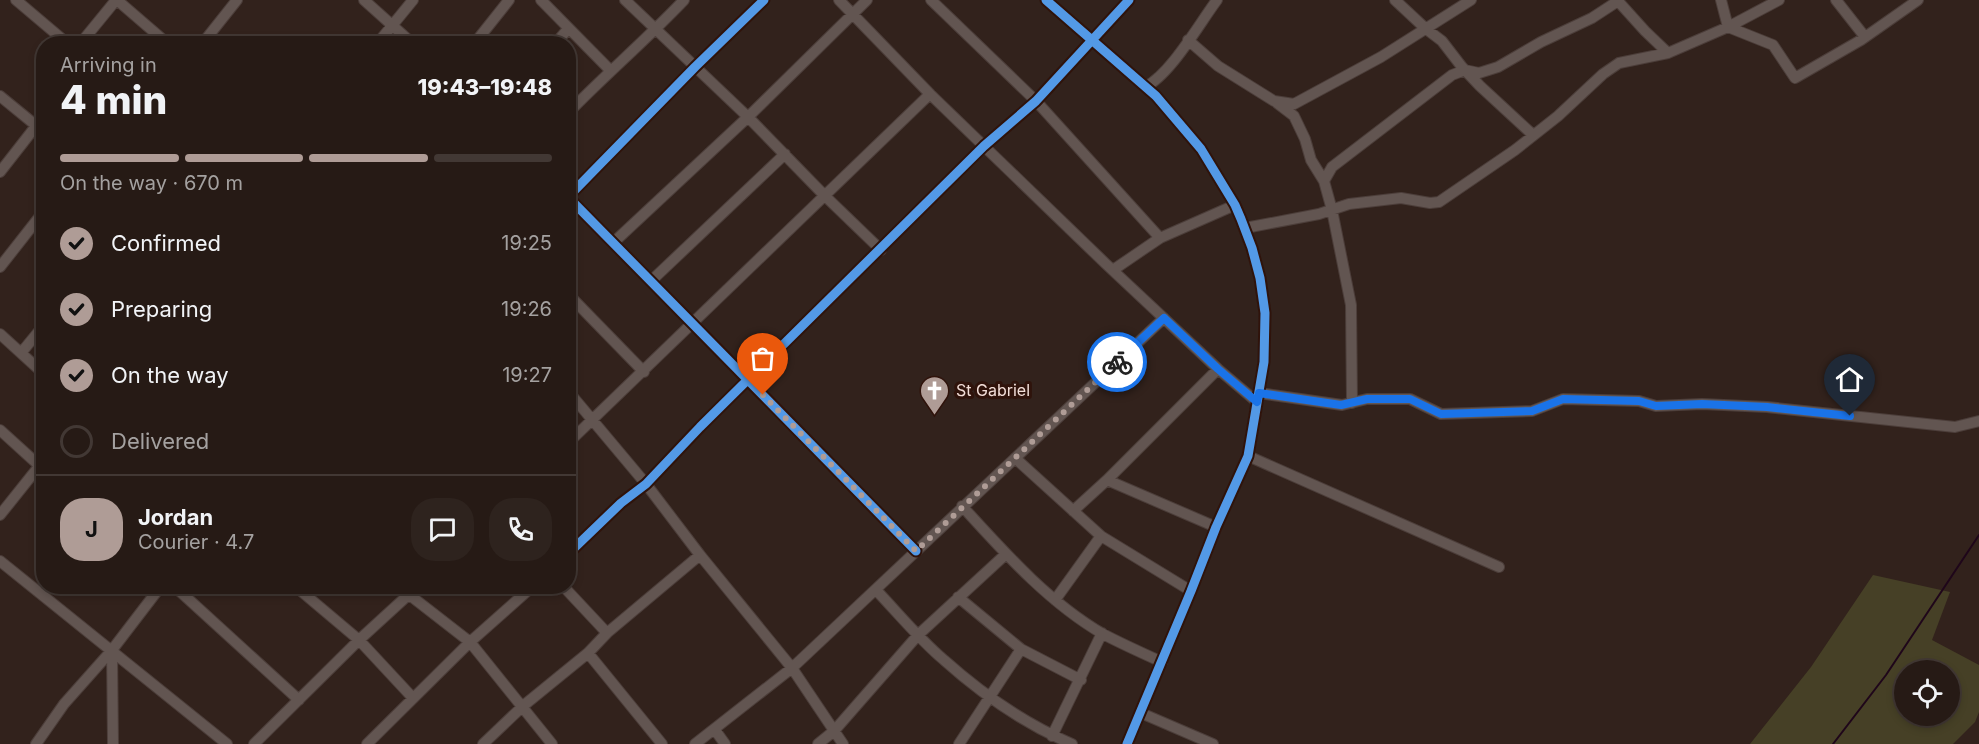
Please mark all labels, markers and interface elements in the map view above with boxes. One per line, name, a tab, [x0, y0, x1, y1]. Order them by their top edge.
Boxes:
text: Arriving in	[60, 53, 157, 77]
text: 19:43–19:48	[418, 74, 552, 100]
text: 4 min	[60, 76, 167, 123]
text: On the way · 670 m	[60, 171, 243, 195]
icon: check	[60, 227, 93, 260]
text: Confirmed	[111, 230, 221, 256]
text: 19:25	[501, 231, 552, 255]
icon: check	[60, 293, 93, 326]
text: Preparing	[111, 296, 212, 322]
text: 19:26	[501, 297, 552, 321]
courier	[1087, 332, 1147, 392]
pin	[737, 333, 788, 395]
icon: bag	[746, 342, 779, 375]
icon: bike	[1101, 346, 1134, 379]
pin	[1824, 354, 1875, 416]
icon: check	[60, 359, 93, 392]
text: On the way	[111, 362, 229, 388]
text: 19:27	[502, 363, 552, 387]
icon: home	[1833, 363, 1866, 396]
church icon: St Gabriel	[919, 374, 951, 416]
place label: St Gabriel	[956, 380, 1030, 400]
text: Delivered	[111, 428, 209, 454]
button: chat	[411, 498, 474, 561]
button: phone	[489, 498, 552, 561]
text: Jordan	[138, 504, 213, 530]
text: J	[85, 516, 98, 542]
text: Courier · 4.7	[138, 530, 254, 554]
map controls	[1894, 660, 1960, 726]
button: locate	[1894, 660, 1960, 726]

